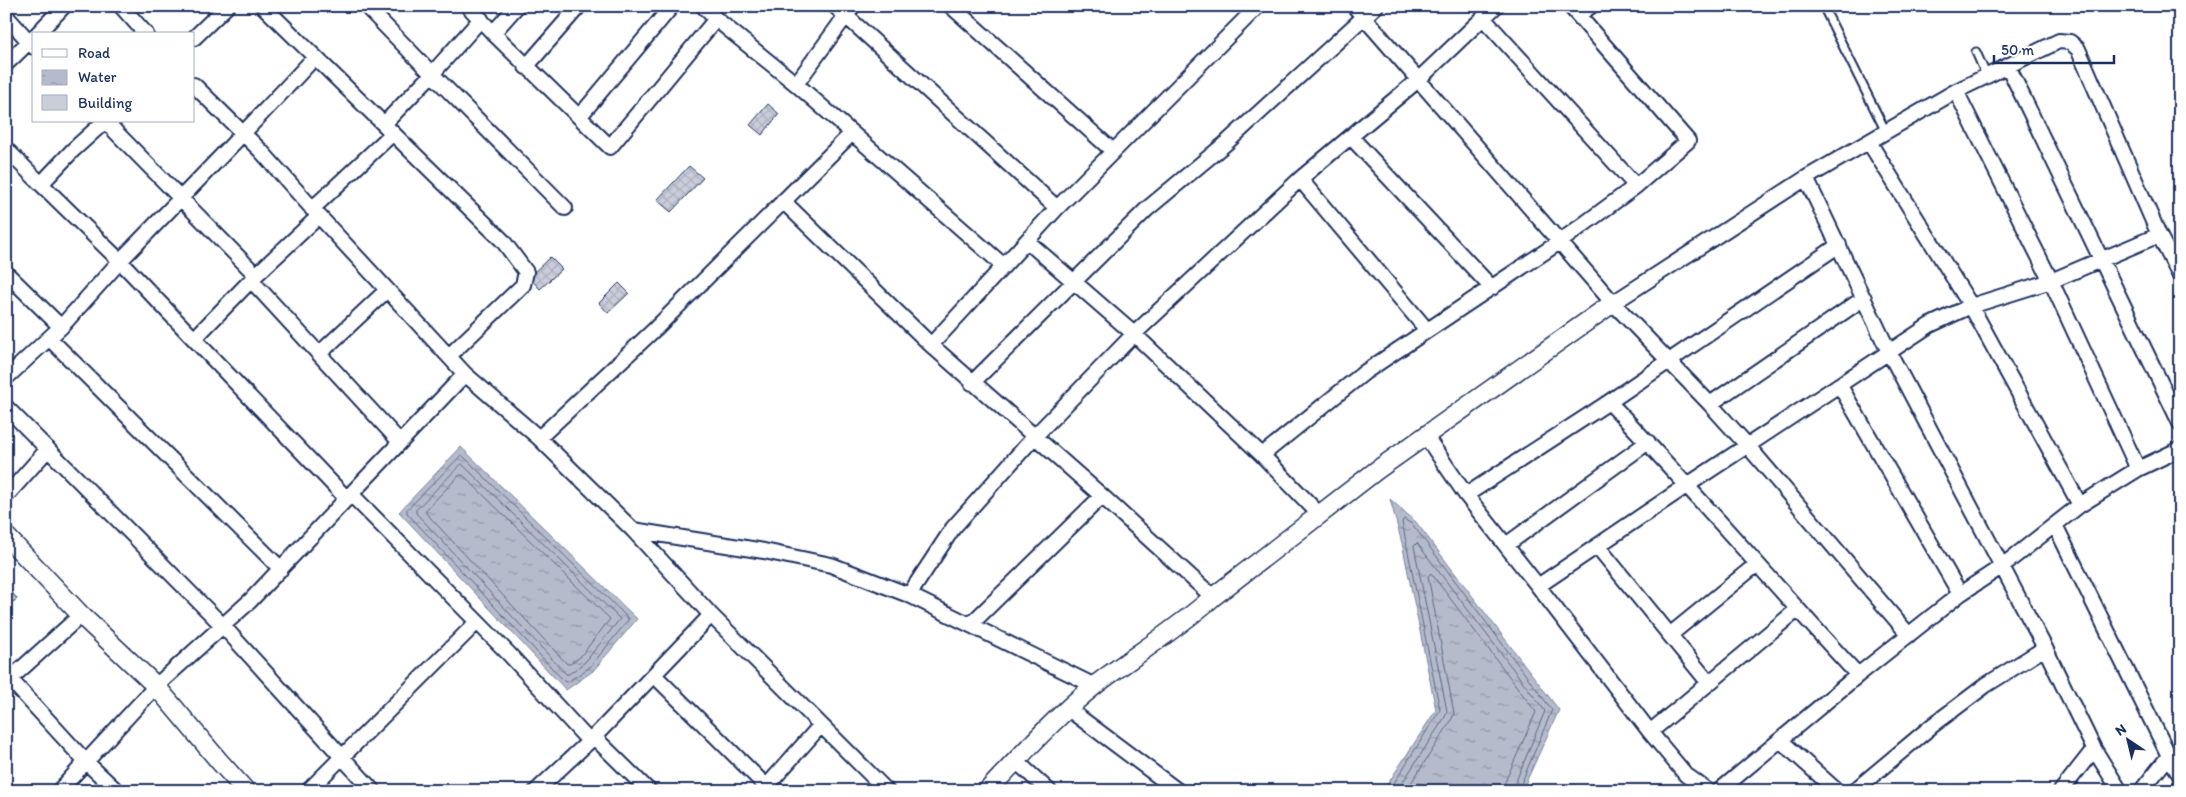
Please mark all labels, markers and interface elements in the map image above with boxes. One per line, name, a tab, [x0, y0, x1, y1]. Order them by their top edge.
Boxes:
legend	[32, 32, 195, 122]
scale bar	[1994, 32, 2114, 64]
text: 50 m	[2001, 41, 2034, 59]
text: Road	[78, 44, 111, 62]
text: Water	[78, 68, 117, 86]
text: Building	[78, 94, 132, 112]
north arrow	[2104, 714, 2154, 764]
text: N	[2112, 720, 2130, 739]

